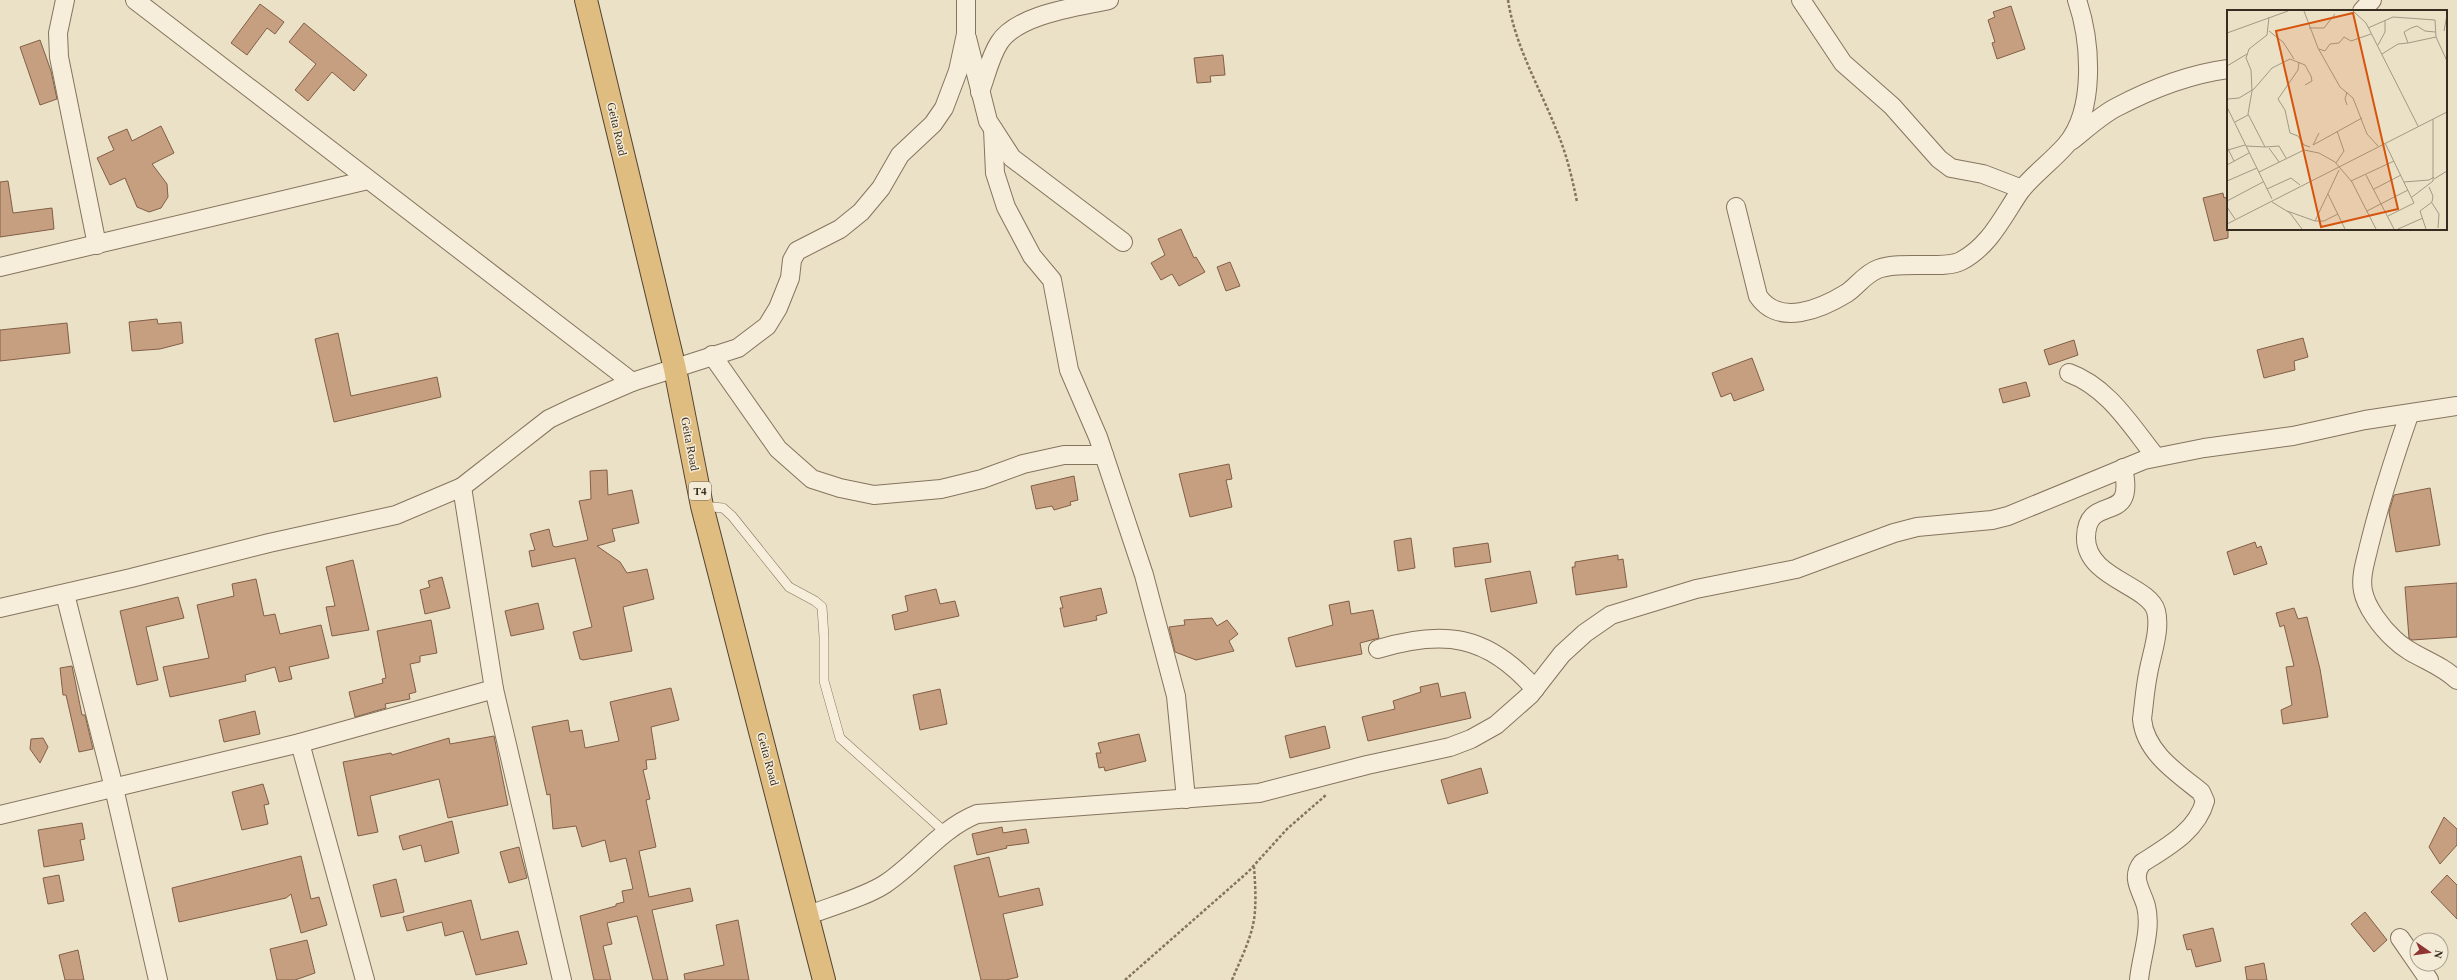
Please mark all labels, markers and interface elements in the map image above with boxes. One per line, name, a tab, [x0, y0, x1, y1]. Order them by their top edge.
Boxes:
inset map	[2227, 10, 2447, 230]
street label: Geita Road	[604, 101, 630, 157]
street label: Geita Road	[678, 416, 702, 472]
road number: T4	[689, 482, 711, 500]
street label: Geita Road	[754, 731, 782, 787]
north arrow	[2409, 932, 2449, 972]
text: N	[2432, 949, 2445, 960]

